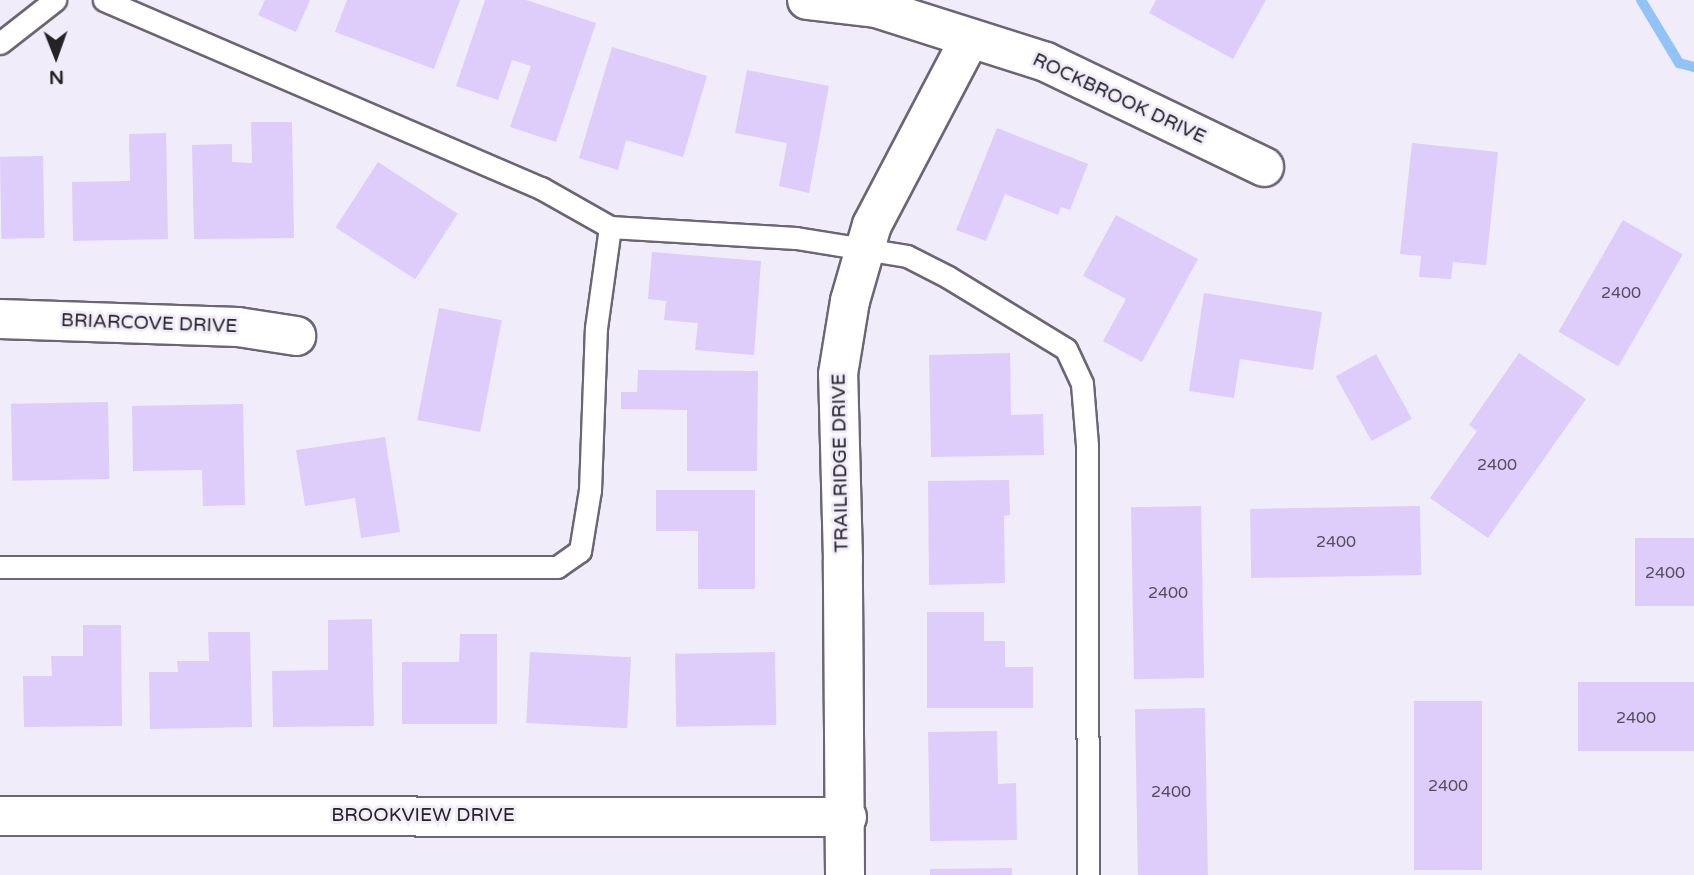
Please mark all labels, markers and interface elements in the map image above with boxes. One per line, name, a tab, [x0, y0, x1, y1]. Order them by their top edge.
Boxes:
north arrow	[21, 21, 91, 91]
street label: ROCKBROOK DRIVE	[1029, 49, 1209, 149]
text: N	[49, 66, 64, 88]
house number: 2400	[1601, 283, 1641, 303]
street label: BRIARCOVE DRIVE	[60, 310, 238, 338]
street label: TRAILRIDGE DRIVE	[828, 373, 854, 553]
house number: 2400	[1477, 455, 1517, 475]
house number: 2400	[1316, 532, 1356, 552]
house number: 2400	[1645, 563, 1685, 583]
house number: 2400	[1148, 583, 1188, 603]
house number: 2400	[1616, 708, 1656, 728]
house number: 2400	[1428, 776, 1468, 796]
house number: 2400	[1151, 782, 1191, 802]
street label: BROOKVIEW DRIVE	[331, 805, 515, 827]

